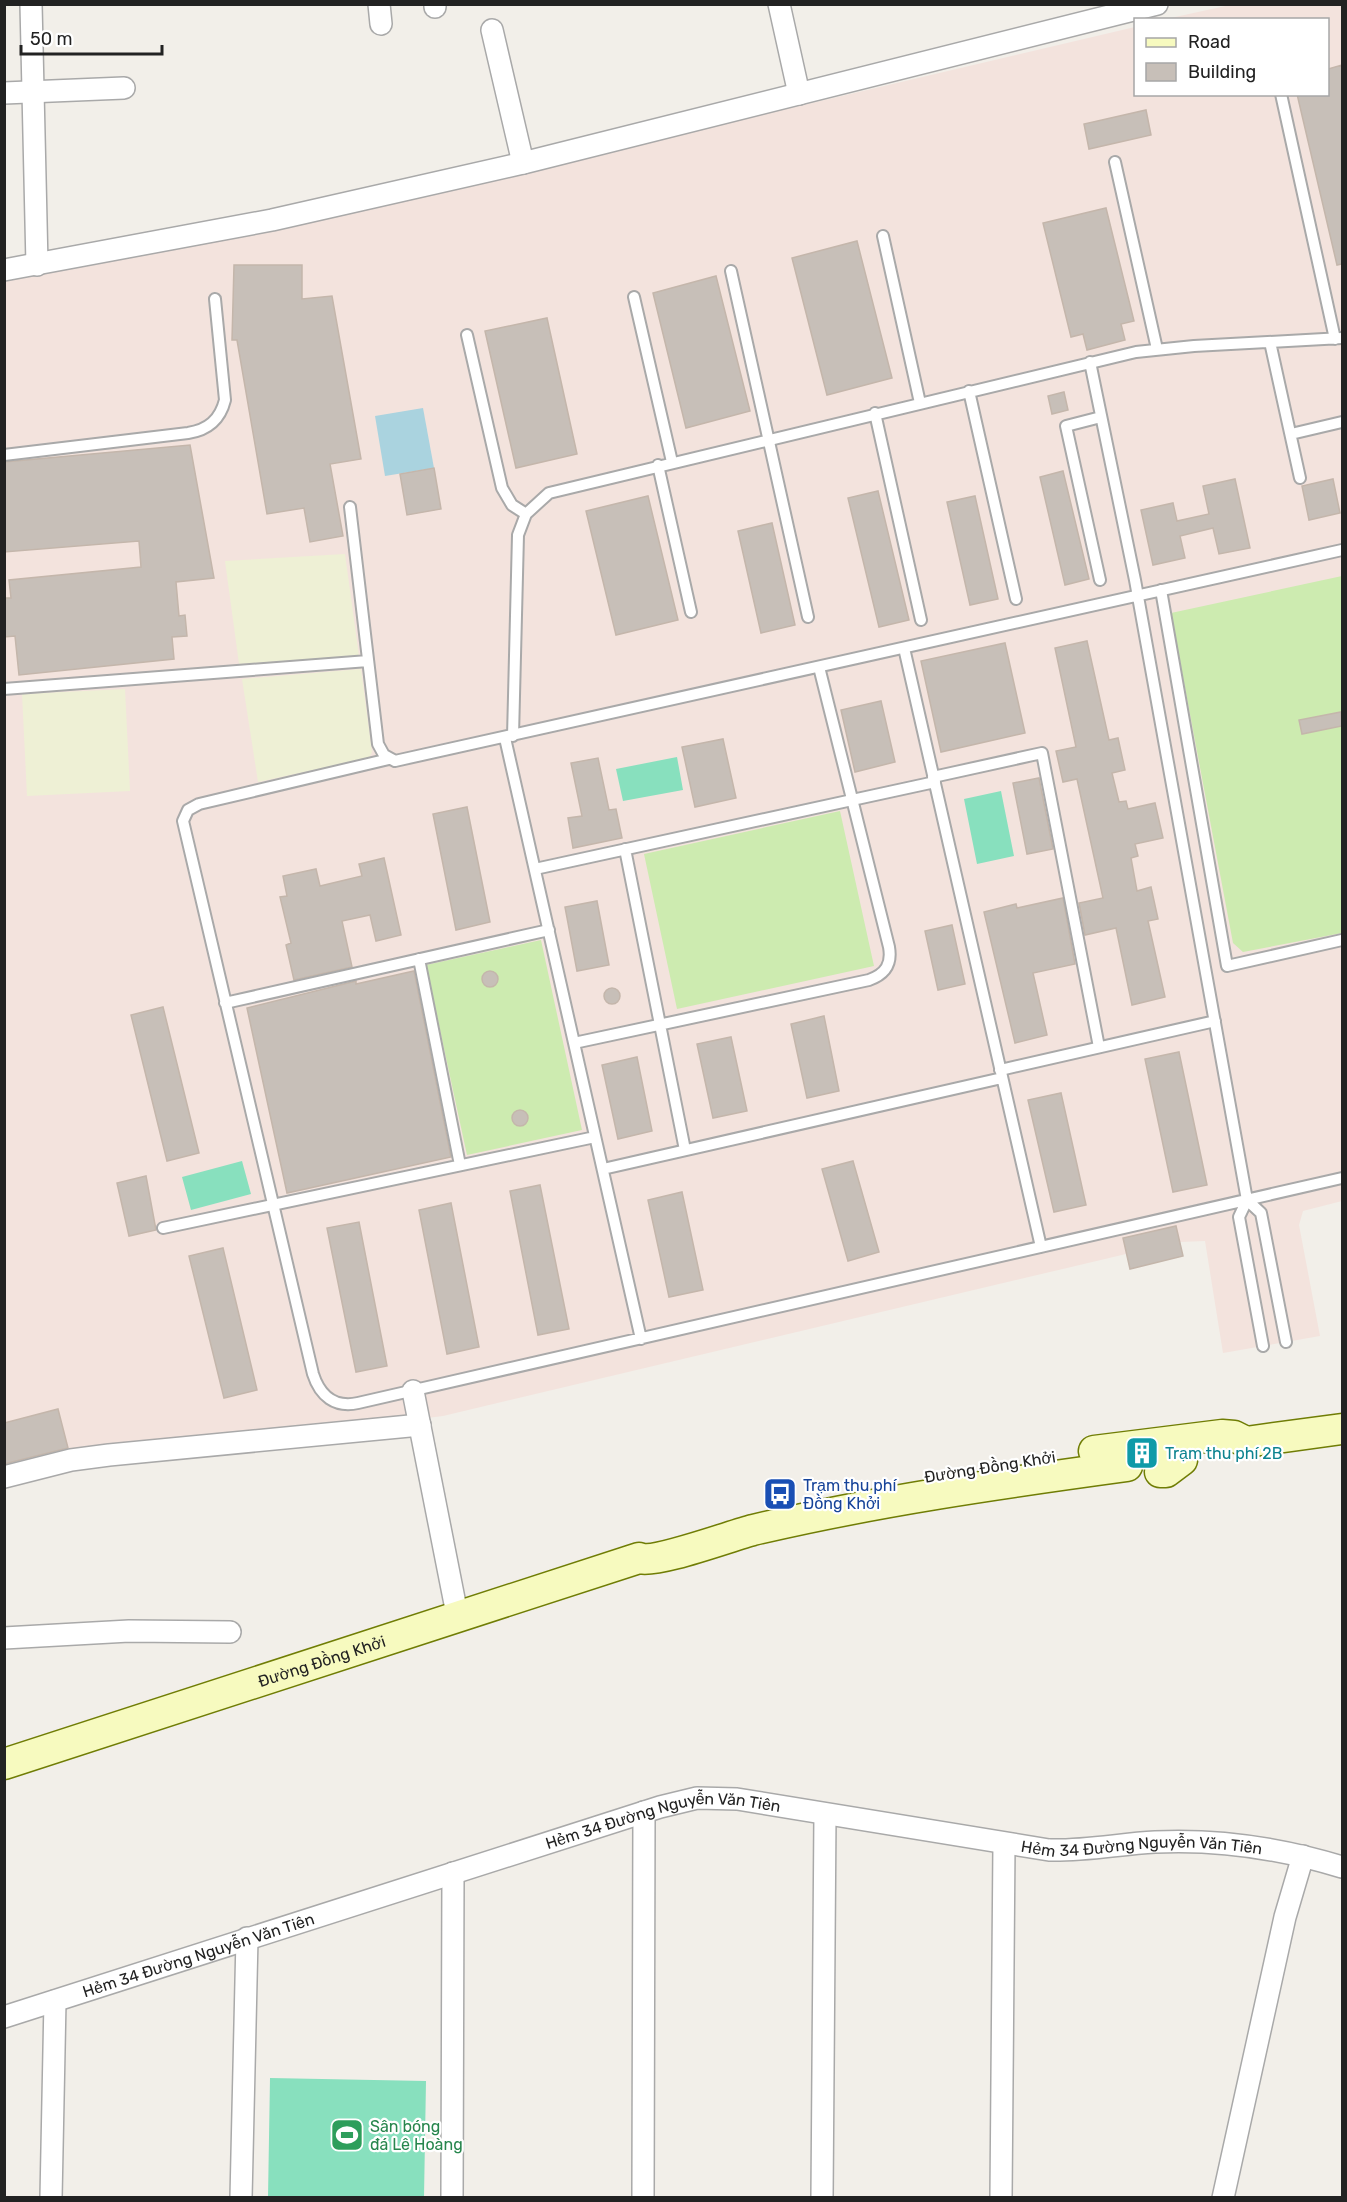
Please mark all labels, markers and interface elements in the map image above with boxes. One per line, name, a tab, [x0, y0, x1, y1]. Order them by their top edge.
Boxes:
scale bar	[21, 18, 162, 56]
legend	[1134, 18, 1329, 96]
text: 50 m	[30, 28, 73, 50]
text: Road	[1188, 31, 1231, 53]
text: Building	[1188, 61, 1256, 83]
building icon: Trạm thu phí 2B	[1124, 1435, 1160, 1471]
place label: Trạm thu phí 2B	[1165, 1444, 1282, 1463]
street label: Đường Đồng Khởi	[923, 1446, 1057, 1487]
bus stop icon: Trạm thu phí Đồng Khởi	[762, 1476, 798, 1512]
place label: Trạm thu phí Đồng Khởi	[803, 1476, 898, 1513]
street label: Đường Đồng Khởi	[256, 1631, 388, 1690]
street label: Hẻm 34 Đường Nguyễn Văn Tiên	[543, 1787, 782, 1853]
street label: Hẻm 34 Đường Nguyễn Văn Tiên	[1020, 1831, 1264, 1860]
street label: Hẻm 34 Đường Nguyễn Văn Tiên	[80, 1909, 316, 2001]
sports icon: Sân bóng đá Lê Hoàng	[329, 2117, 365, 2153]
place label: Sân bóng đá Lê Hoàng	[370, 2117, 463, 2154]

